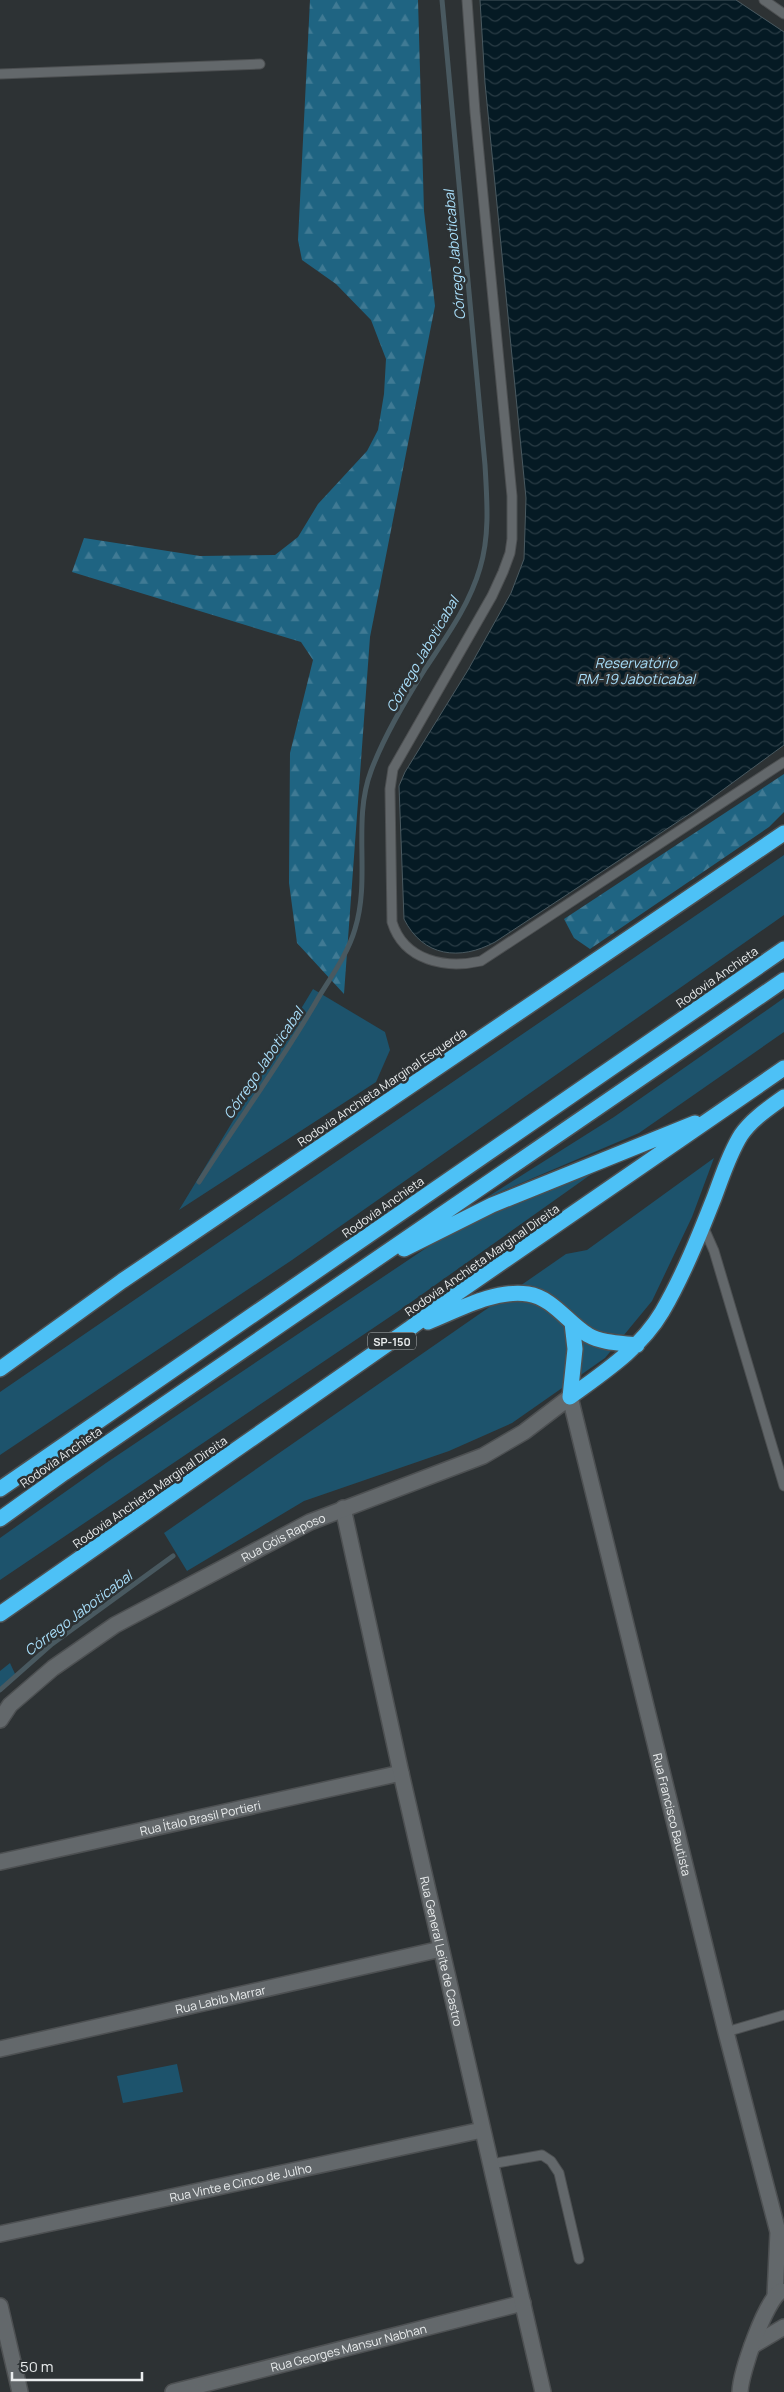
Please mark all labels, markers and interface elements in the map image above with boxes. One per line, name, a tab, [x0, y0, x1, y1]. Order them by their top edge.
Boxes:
water label: Córrego Jaboticabal	[439, 188, 469, 321]
water label: Córrego Jaboticabal	[381, 591, 464, 715]
water label: Reservatório RM-19 Jaboticabal	[577, 653, 697, 688]
street label: Rodovia Anchieta	[673, 942, 761, 1012]
water label: Córrego Jaboticabal	[219, 1002, 308, 1122]
street label: Rodovia Anchieta Marginal Esquerda	[294, 1024, 470, 1150]
street label: Rodovia Anchieta	[339, 1172, 427, 1242]
street label: Rodovia Anchieta Marginal Direita	[401, 1200, 563, 1320]
road number: SP-150	[368, 1332, 416, 1350]
street label: Rodovia Anchieta	[17, 1422, 105, 1492]
street label: Rodovia Anchieta Marginal Direita	[69, 1432, 231, 1552]
street label: Rua Góis Raposo	[238, 1508, 328, 1566]
water label: Córrego Jaboticabal	[20, 1565, 137, 1660]
street label: Rua Francisco Bautista	[649, 1751, 696, 1878]
street label: Rua Ítalo Brasil Portieri	[138, 1796, 262, 1839]
street label: Rua General Leite de Castro	[416, 1874, 467, 2028]
street label: Rua Labib Marrar	[174, 1980, 268, 2018]
street label: Rua Vinte e Cinco de Julho	[168, 2159, 313, 2206]
street label: Rua Georges Mansur Nabhan	[269, 2319, 428, 2375]
scale bar	[12, 2350, 142, 2382]
text: 50 m	[20, 2356, 54, 2377]

